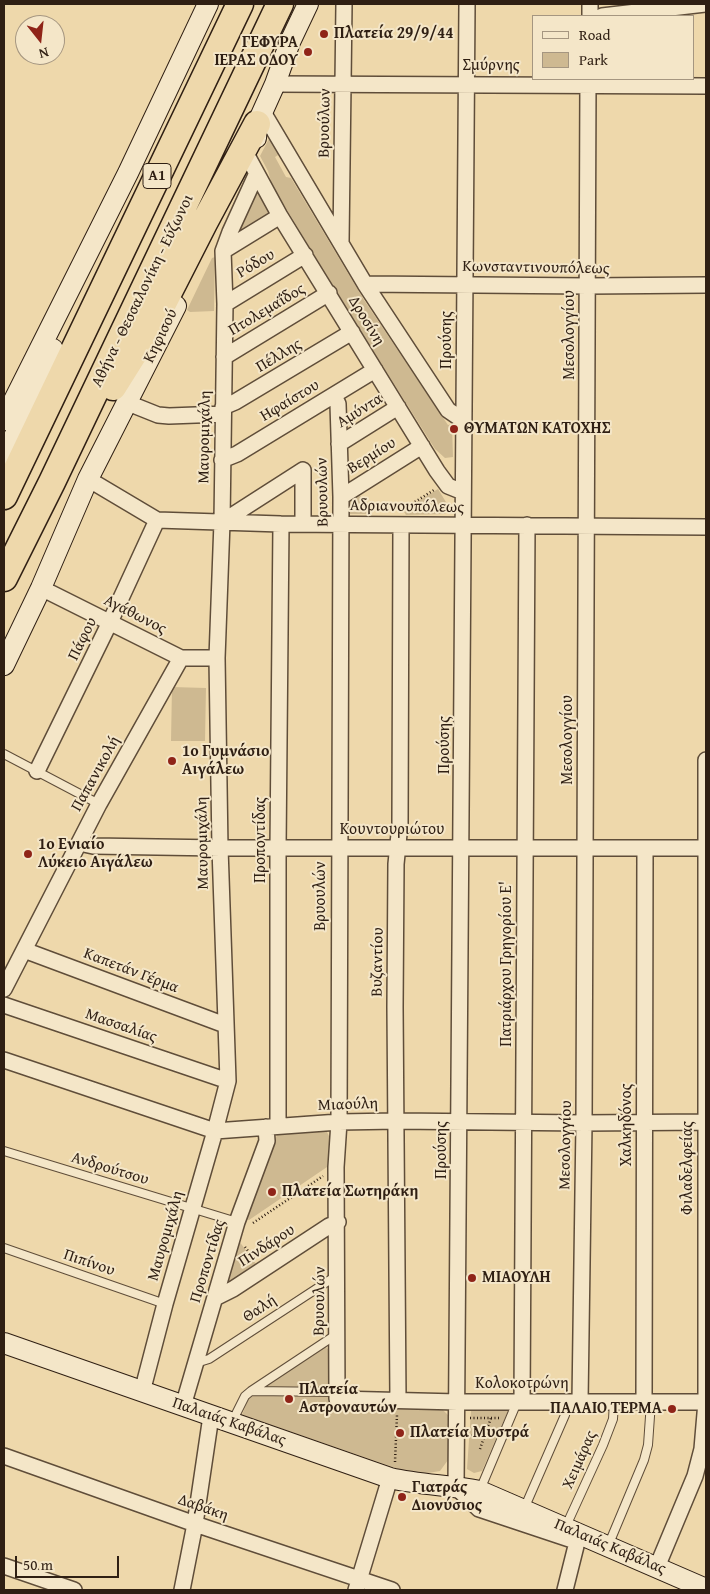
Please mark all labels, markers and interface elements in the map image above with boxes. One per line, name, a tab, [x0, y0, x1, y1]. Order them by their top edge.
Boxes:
north arrow	[15, 15, 65, 65]
legend	[532, 15, 695, 80]
place label: Πλατεία 29/9/44	[334, 24, 454, 44]
text: Road	[579, 24, 610, 45]
marker: Πλατεία 29/9/44	[318, 28, 330, 40]
place label: ΓΕΦΥΡΑ ΙΕΡΑΣ ΟΔΟΥ	[214, 33, 298, 71]
text: N	[37, 43, 51, 64]
marker: ΓΕΦΥΡΑ ΙΕΡΑΣ ΟΔΟΥ	[302, 46, 314, 58]
text: Park	[579, 49, 608, 70]
street label: Σμύρνης	[462, 56, 520, 76]
street label: Βρυούλων	[315, 88, 335, 158]
road number: Α1	[143, 164, 171, 188]
street label: Αθήνα - Θεσσαλονίκη - Εύζωνοι	[88, 191, 198, 391]
street label: Ρόδου	[233, 245, 279, 283]
street label: Κωνσταντινουπόλεως	[462, 257, 610, 279]
street label: Πτολεμαΐδος	[225, 280, 309, 340]
street label: Μεσολογγίου	[560, 290, 580, 380]
street label: Δροσίνη	[344, 293, 388, 349]
street label: Κηφισού	[140, 306, 182, 366]
street label: Προύσης	[437, 311, 457, 369]
street label: Πέλλης	[253, 335, 305, 377]
street label: Ηφαίστου	[257, 376, 323, 426]
street label: Αμύντα	[333, 389, 387, 433]
street label: Μαυρομιχάλη	[195, 390, 215, 484]
place label: ΘΥΜΑΤΩΝ ΚΑΤΟΧΗΣ	[464, 419, 611, 439]
marker: ΘΥΜΑΤΩΝ ΚΑΤΟΧΗΣ	[448, 423, 460, 435]
street label: Βερμίου	[344, 434, 400, 478]
street label: Βρυουλών	[313, 457, 333, 527]
street label: Αδριανουπόλεως	[350, 496, 464, 518]
street label: Αγάθωνος	[100, 591, 170, 639]
street label: Πάφου	[64, 614, 102, 664]
street label: Μεσολογγίου	[558, 695, 578, 785]
street label: Προύσης	[435, 716, 455, 774]
street label: Παπανικολή	[67, 733, 125, 815]
place label: 1ο Γυμνάσιο Αιγάλεω	[182, 742, 270, 780]
marker: 1ο Γυμνάσιο Αιγάλεω	[166, 755, 178, 767]
street label: Μαυρομιχάλη	[193, 796, 213, 890]
street label: Προποντίδας	[251, 797, 271, 883]
street label: Κουντουριώτου	[340, 820, 444, 840]
place label: 1ο Ενιαίο Λύκειο Αιγάλεω	[38, 835, 153, 873]
marker: 1ο Ενιαίο Λύκειο Αιγάλεω	[22, 848, 34, 860]
street label: Βρυουλών	[311, 861, 331, 931]
street label: Πατριάρχου Γρηγορίου Ε'	[497, 881, 517, 1047]
street label: Βυζαντίου	[368, 927, 388, 997]
street label: Καπετάν Γέρμα	[81, 944, 181, 998]
street label: Μασσαλίας	[83, 1005, 159, 1047]
street label: Χαλκηδόνος	[617, 1084, 637, 1166]
street label: Μιαούλη	[318, 1094, 378, 1116]
street label: Μεσολογγίου	[556, 1100, 576, 1190]
street label: Προύσης	[432, 1121, 452, 1179]
street label: Φιλαδελφείας	[678, 1121, 698, 1215]
street label: Ανδρούτσου	[69, 1148, 151, 1190]
place label: Πλατεία Σωτηράκη	[282, 1182, 418, 1202]
marker: Πλατεία Σωτηράκη	[266, 1186, 278, 1198]
street label: Μαυρομιχάλη	[144, 1189, 188, 1283]
street label: Προποντίδας	[186, 1217, 230, 1305]
street label: Πινδάρου	[235, 1221, 299, 1271]
street label: Πιπίνου	[61, 1245, 117, 1281]
street label: Βρυουλών	[310, 1266, 330, 1336]
place label: ΜΙΑΟΥΛΗ	[482, 1268, 551, 1288]
marker: ΜΙΑΟΥΛΗ	[466, 1272, 478, 1284]
street label: Θαλή	[240, 1291, 280, 1327]
street label: Κολοκοτρώνη	[475, 1374, 569, 1394]
place label: Πλατεία Αστροναυτών	[299, 1380, 397, 1418]
marker: Πλατεία Αστροναυτών	[283, 1393, 295, 1405]
street label: Παλαιάς Καβάλας	[170, 1394, 288, 1450]
place label: ΠΑΛΑΙΟ ΤΕΡΜΑ	[550, 1399, 662, 1419]
marker: ΠΑΛΑΙΟ ΤΕΡΜΑ	[666, 1403, 678, 1415]
place label: Πλατεία Μυστρά	[410, 1423, 529, 1443]
marker: Πλατεία Μυστρά	[394, 1427, 406, 1439]
street label: Χειμάρας	[559, 1428, 601, 1492]
place label: Γιατράς Διονύσιος	[412, 1478, 482, 1516]
street label: Δαβάκη	[175, 1490, 231, 1526]
marker: Γιατράς Διονύσιος	[396, 1491, 408, 1503]
street label: Παλαιάς Καβάλας	[551, 1515, 669, 1579]
scale bar	[18, 1546, 121, 1578]
text: 50 m	[23, 1554, 53, 1575]

